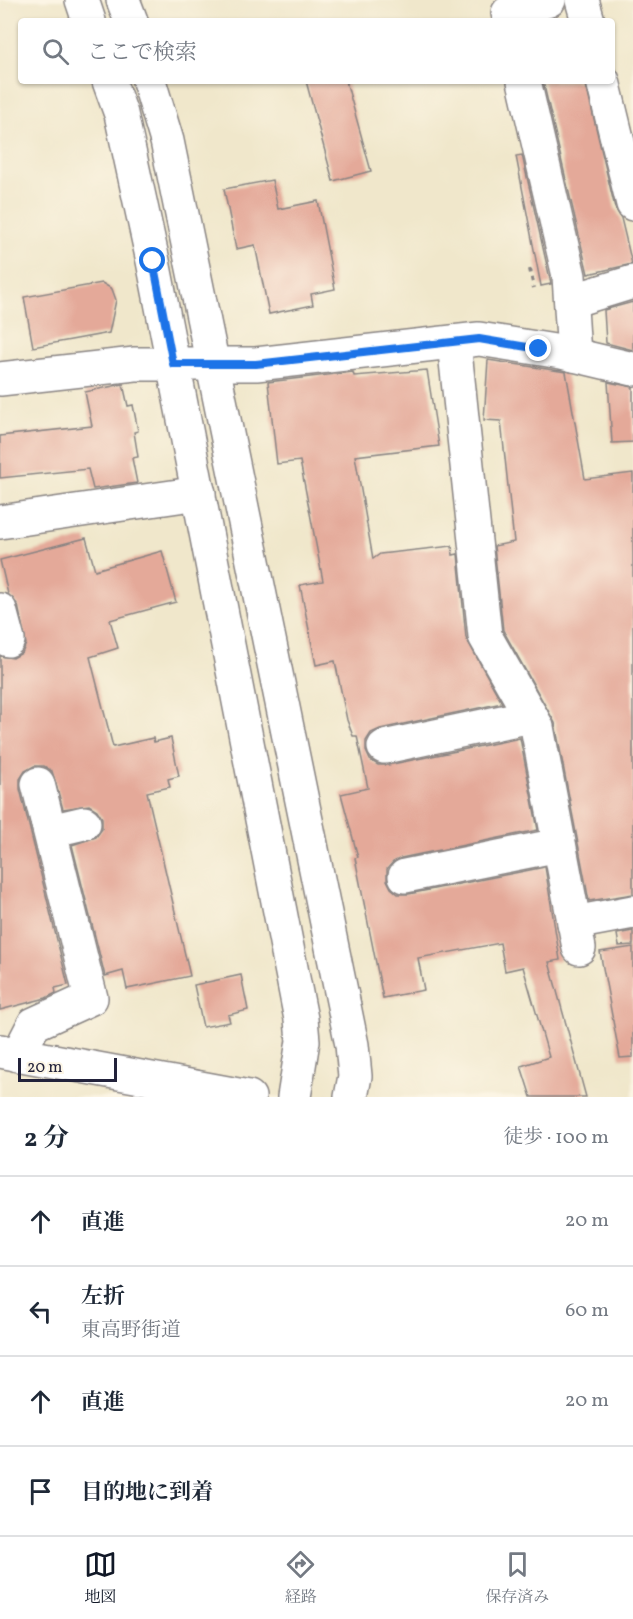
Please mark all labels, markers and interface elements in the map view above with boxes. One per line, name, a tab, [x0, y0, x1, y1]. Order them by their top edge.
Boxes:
search box	[18, 18, 615, 84]
icon: search	[39, 35, 72, 68]
text: ここで検索	[87, 38, 197, 69]
route start	[139, 247, 165, 273]
route end	[525, 335, 551, 361]
scale bar	[18, 1055, 117, 1082]
text: 20 m	[27, 1057, 62, 1079]
text: 2 分	[24, 1121, 69, 1157]
text: 徒歩 · 100 m	[503, 1124, 609, 1152]
icon: ahead	[24, 1205, 57, 1238]
text: 20 m	[565, 1207, 609, 1235]
text: 直進	[81, 1208, 125, 1239]
text: 左折	[81, 1282, 125, 1313]
icon: left	[24, 1295, 57, 1328]
text: 60 m	[565, 1297, 609, 1325]
text: 東高野街道	[81, 1317, 181, 1345]
icon: ahead	[24, 1385, 57, 1418]
text: 20 m	[565, 1387, 609, 1415]
text: 直進	[81, 1388, 125, 1419]
icon: arrive	[24, 1475, 57, 1508]
text: 目的地に到着	[81, 1478, 213, 1509]
tab: 地図	[84, 1548, 117, 1609]
tab: 経路	[284, 1548, 317, 1609]
tab: 保存済み	[485, 1548, 549, 1609]

